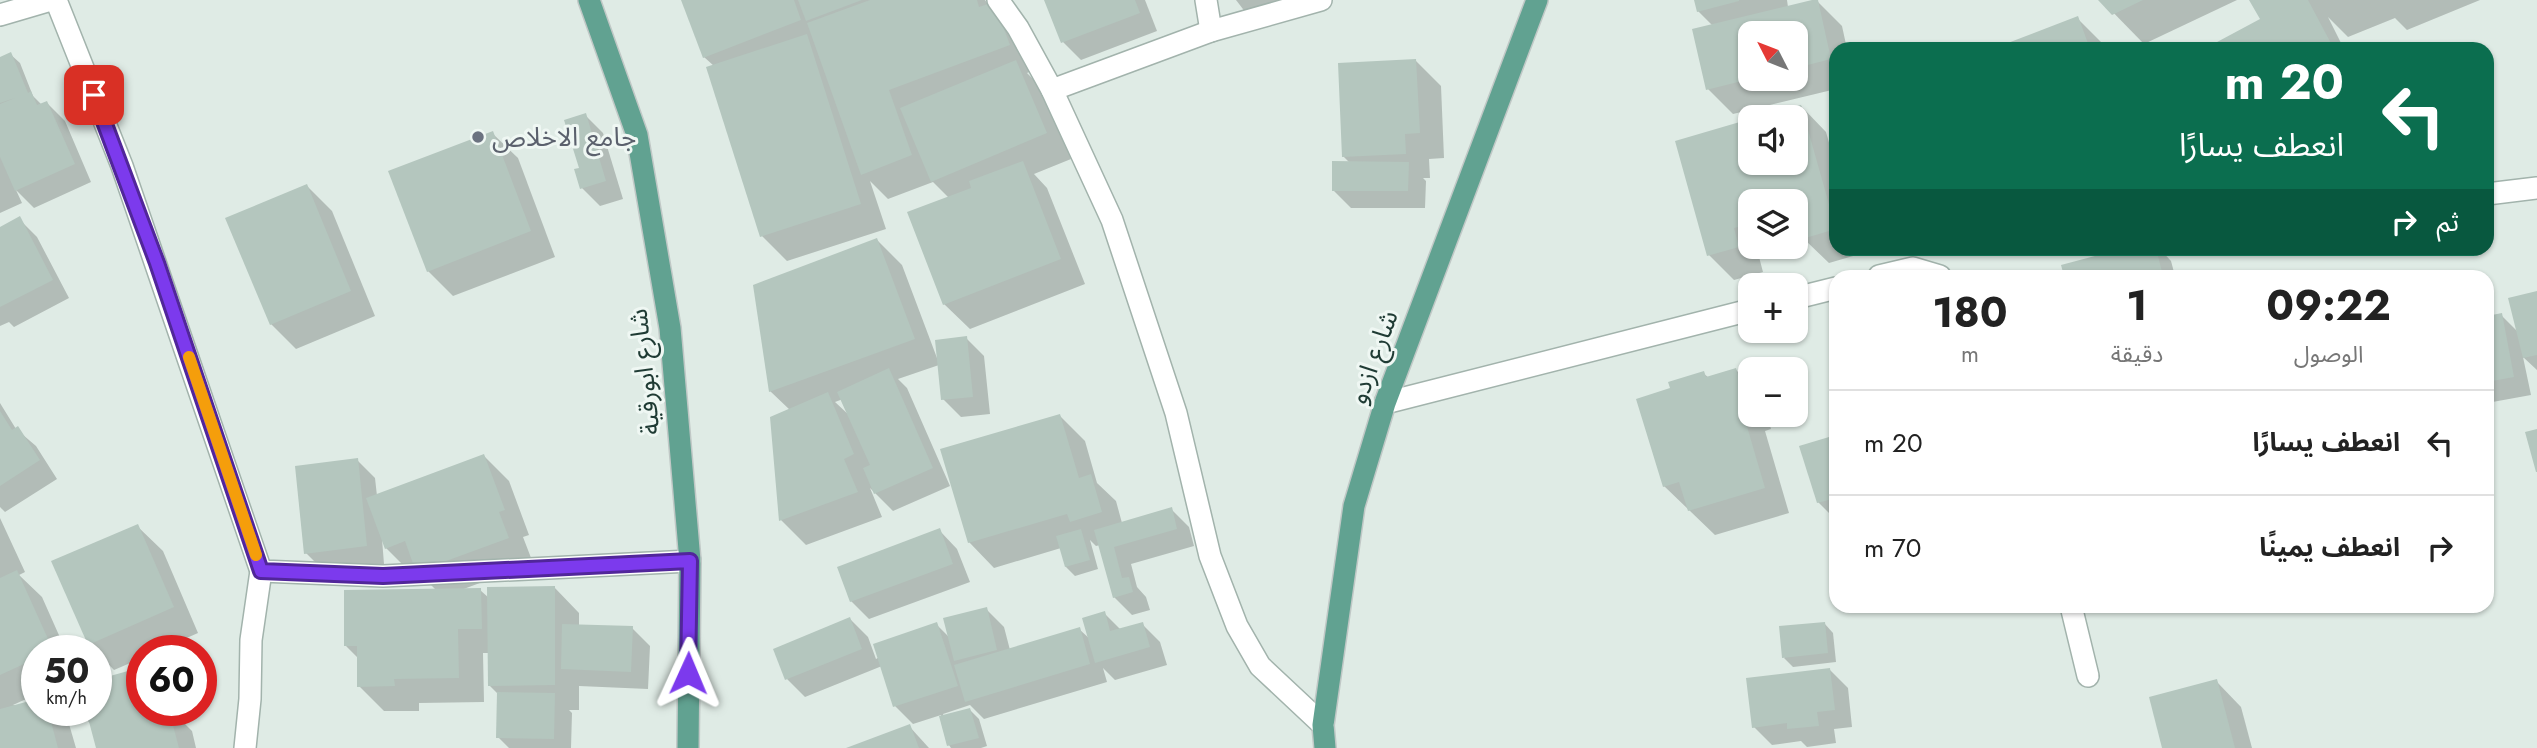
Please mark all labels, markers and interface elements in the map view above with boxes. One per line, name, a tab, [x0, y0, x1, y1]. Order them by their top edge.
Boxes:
north arrow	[1738, 21, 1808, 91]
map controls	[1738, 21, 1808, 427]
text: 20 m	[2225, 47, 2344, 117]
pin	[64, 65, 124, 125]
icon: left	[2368, 70, 2459, 161]
icon: arrive	[75, 76, 113, 114]
button: sound	[1738, 105, 1808, 175]
place label: جامع الاخلاص	[492, 118, 636, 157]
text: انعطف يسارًا	[2179, 122, 2344, 168]
marker: جامع الاخلاص	[470, 129, 486, 145]
button: layers	[1738, 189, 1808, 259]
icon: right	[2385, 203, 2423, 241]
text: ثم	[2437, 203, 2459, 241]
button: +	[1738, 273, 1808, 343]
text: 1	[2126, 275, 2148, 336]
text: 09:22	[2266, 275, 2391, 336]
text: 180	[1932, 282, 2008, 343]
street label: شارع ازدو	[1338, 305, 1408, 409]
street label: شارع ابورقية	[618, 307, 670, 437]
text: m	[1961, 337, 1979, 371]
text: دقيقة	[2111, 337, 2163, 371]
text: الوصول	[2294, 337, 2364, 371]
button: −	[1738, 357, 1808, 427]
text: انعطف يسارًا	[2253, 423, 2400, 461]
text: 20 m	[1864, 424, 1923, 462]
icon: left	[2421, 424, 2459, 462]
text: انعطف يمينًا	[2259, 528, 2400, 566]
text: 70 m	[1864, 529, 1921, 567]
icon: right	[2421, 529, 2459, 567]
speed limit sign: 60	[126, 635, 217, 726]
position arrow	[651, 636, 725, 710]
text: 50	[44, 646, 89, 696]
text: km/h	[46, 685, 87, 711]

